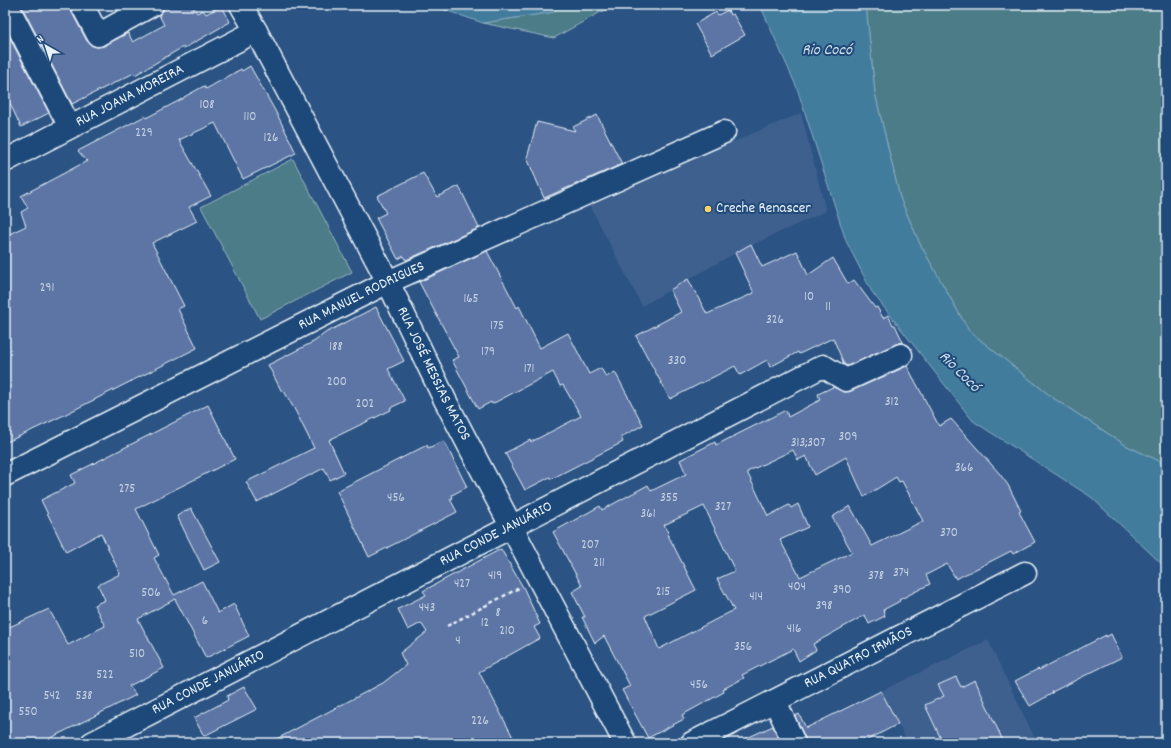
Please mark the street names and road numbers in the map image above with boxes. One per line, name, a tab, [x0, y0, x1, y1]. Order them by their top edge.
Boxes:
street label: RUA JOANA MOREIRA	[72, 59, 188, 133]
street label: RUA MANUEL RODRIGUES	[295, 256, 428, 336]
street label: RUA JOSÉ MESSIAS MATOS	[391, 303, 476, 445]
street label: RUA CONDE JANUÁRIO	[436, 496, 557, 573]
street label: RUA QUATRO IRMÃOS	[800, 621, 917, 695]
street label: RUA CONDE JANUÁRIO	[148, 645, 269, 721]

